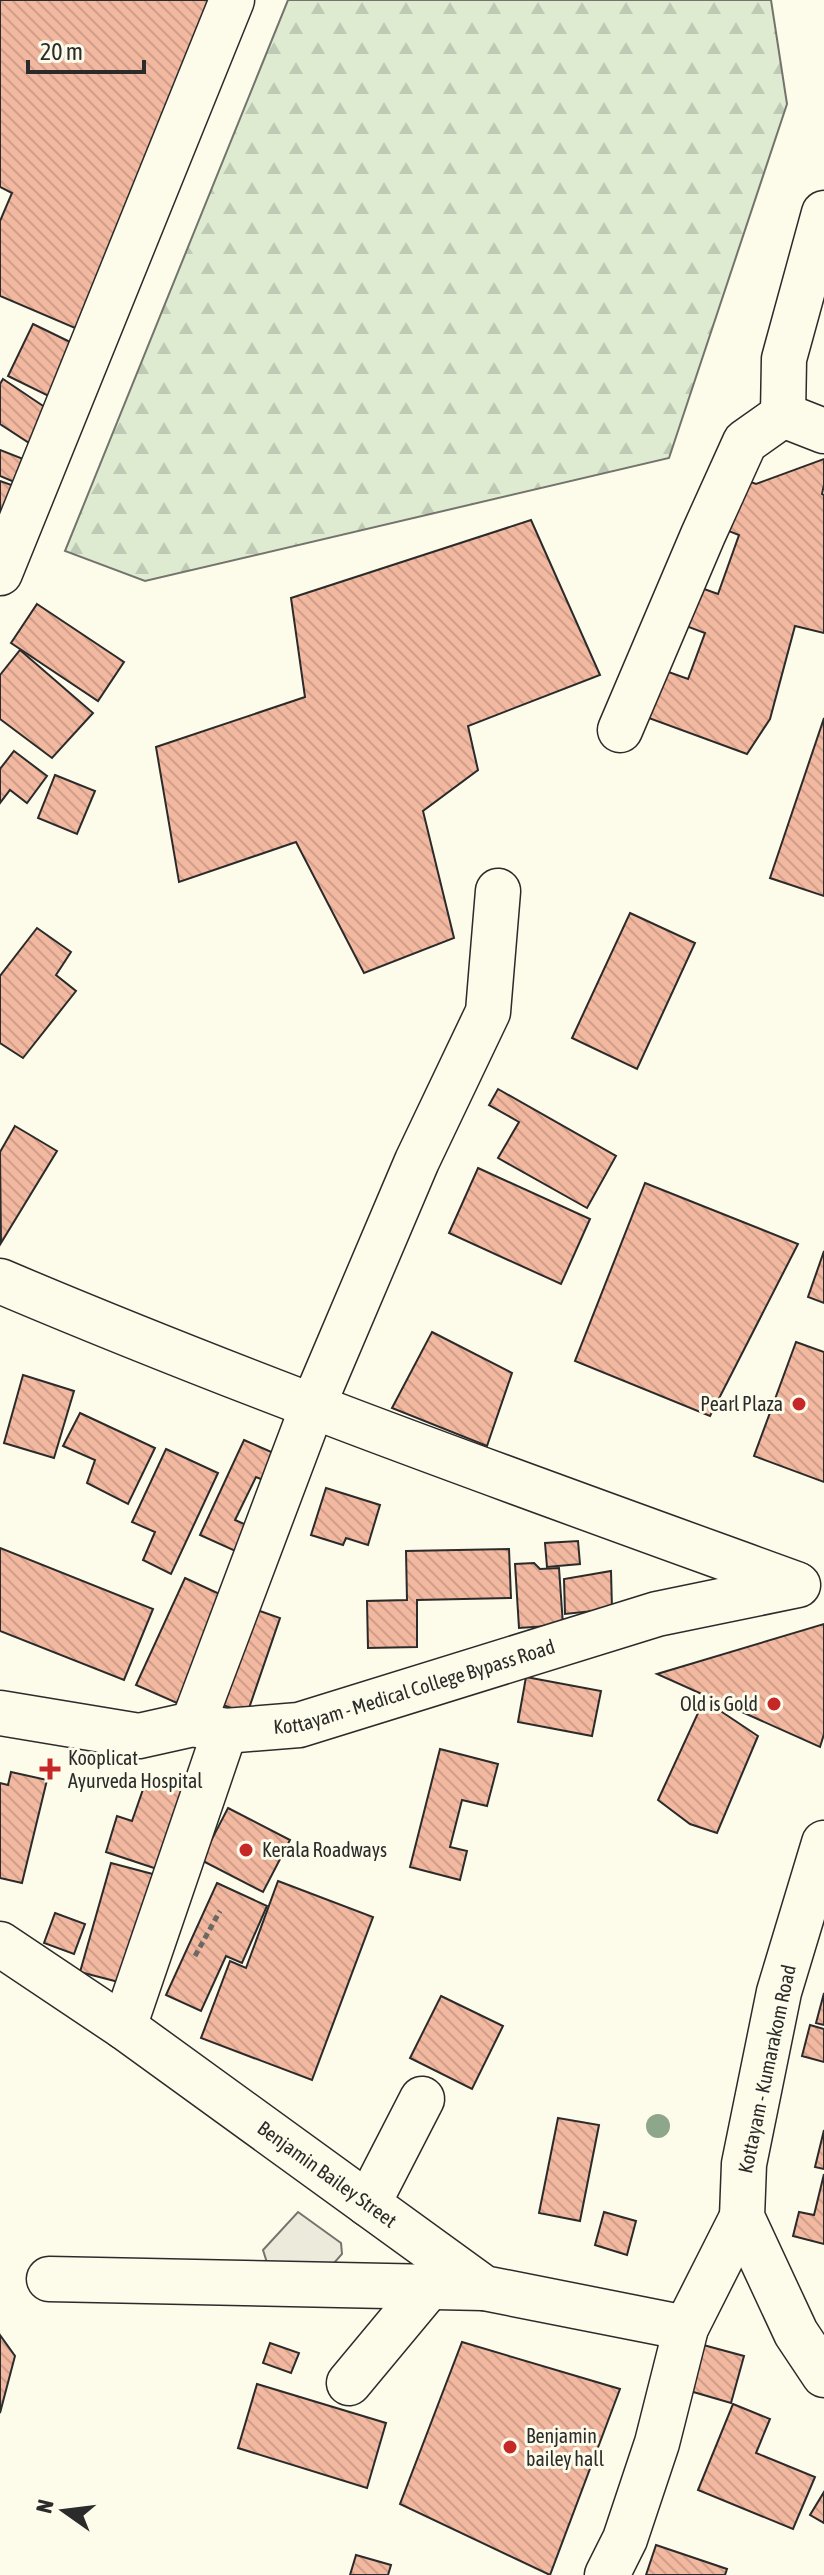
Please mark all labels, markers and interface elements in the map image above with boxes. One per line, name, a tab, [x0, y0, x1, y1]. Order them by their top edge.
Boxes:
scale bar	[28, 24, 144, 74]
text: 20 m	[40, 38, 83, 65]
place label: Pearl Plaza	[700, 1392, 783, 1415]
marker: Pearl Plaza	[790, 1395, 808, 1413]
street label: Kottayam - Medical College Bypass Road	[273, 1634, 557, 1738]
place label: Old is Gold	[680, 1692, 758, 1715]
marker: Old is Gold	[765, 1695, 783, 1713]
place label: Kooplicat Ayurveda Hospital	[68, 1746, 203, 1792]
marker: Kooplicat Ayurveda Hospital	[39, 1758, 61, 1780]
place label: Kerala Roadways	[262, 1838, 387, 1861]
marker: Kerala Roadways	[237, 1841, 255, 1859]
street label: Kottayam - Kumarakom Road	[733, 1962, 800, 2175]
street label: Benjamin Bailey Street	[253, 2116, 401, 2232]
place label: Benjamin bailey hall	[526, 2424, 605, 2470]
marker: Benjamin bailey hall	[501, 2438, 519, 2456]
north arrow	[24, 2471, 104, 2551]
text: N	[30, 2497, 59, 2516]

